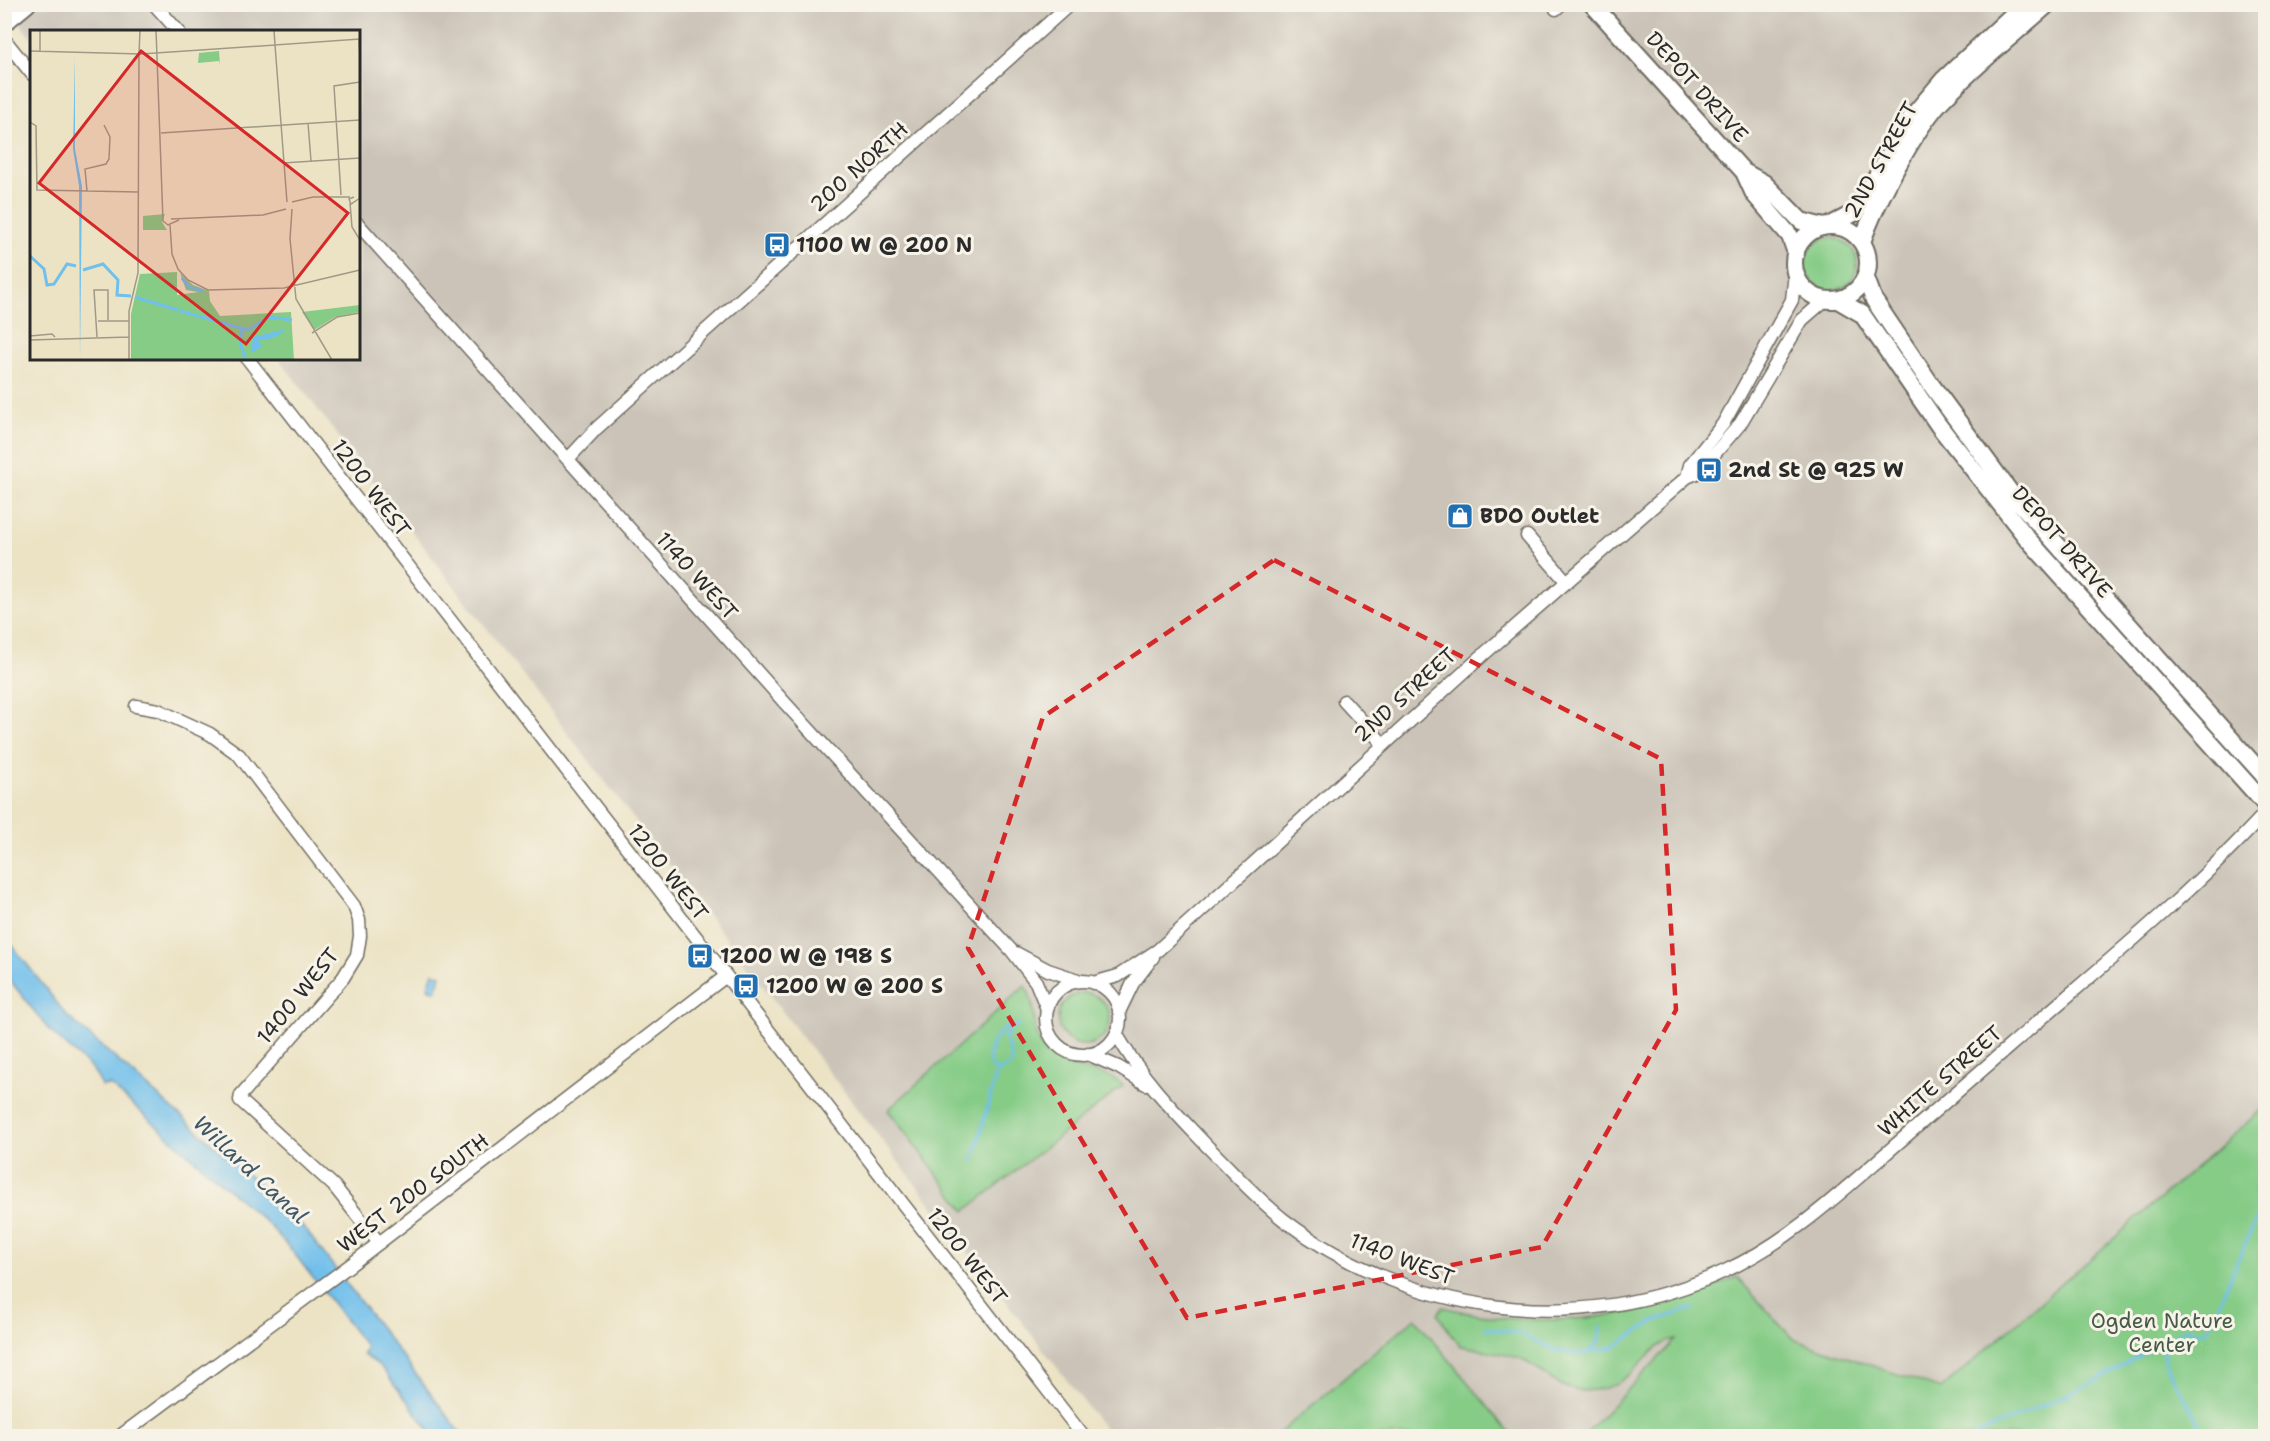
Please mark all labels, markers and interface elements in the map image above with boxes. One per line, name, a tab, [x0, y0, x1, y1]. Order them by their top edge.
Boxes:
street label: DEPOT DRIVE	[1640, 26, 1754, 148]
inset map	[30, 30, 360, 360]
street label: 2ND STREET	[1838, 97, 1925, 223]
street label: 200 NORTH	[804, 115, 914, 219]
bus stop icon: 1100 W @ 200 N	[762, 230, 792, 260]
place label: 1100 W @ 200 N	[796, 231, 972, 259]
street label: 1200 WEST	[325, 433, 417, 543]
bus stop icon: 2nd St @ 925 W	[1694, 455, 1724, 485]
place label: 2nd St @ 925 W	[1728, 456, 1904, 484]
street label: DEPOT DRIVE	[2005, 480, 2119, 604]
shop icon: BDO Outlet	[1445, 501, 1475, 531]
place label: BDO Outlet	[1480, 502, 1599, 530]
street label: 1140 WEST	[650, 526, 744, 626]
street label: 2ND STREET	[1348, 641, 1462, 749]
street label: 1200 WEST	[621, 818, 715, 926]
bus stop icon: 1200 W @ 198 S	[685, 941, 715, 971]
street label: 1400 WEST	[251, 942, 345, 1050]
place label: 1200 W @ 198 S	[720, 942, 892, 970]
bus stop icon: 1200 W @ 200 S	[731, 971, 761, 1001]
place label: 1200 W @ 200 S	[766, 972, 943, 1000]
street label: WHITE STREET	[1872, 1019, 2008, 1143]
water label: Willard Canal	[187, 1109, 314, 1230]
street label: WEST 200 SOUTH	[332, 1127, 494, 1259]
street label: 1200 WEST	[920, 1202, 1014, 1310]
street label: 1140 WEST	[1346, 1226, 1458, 1292]
park label: Ogden Nature Center	[2091, 1307, 2233, 1359]

